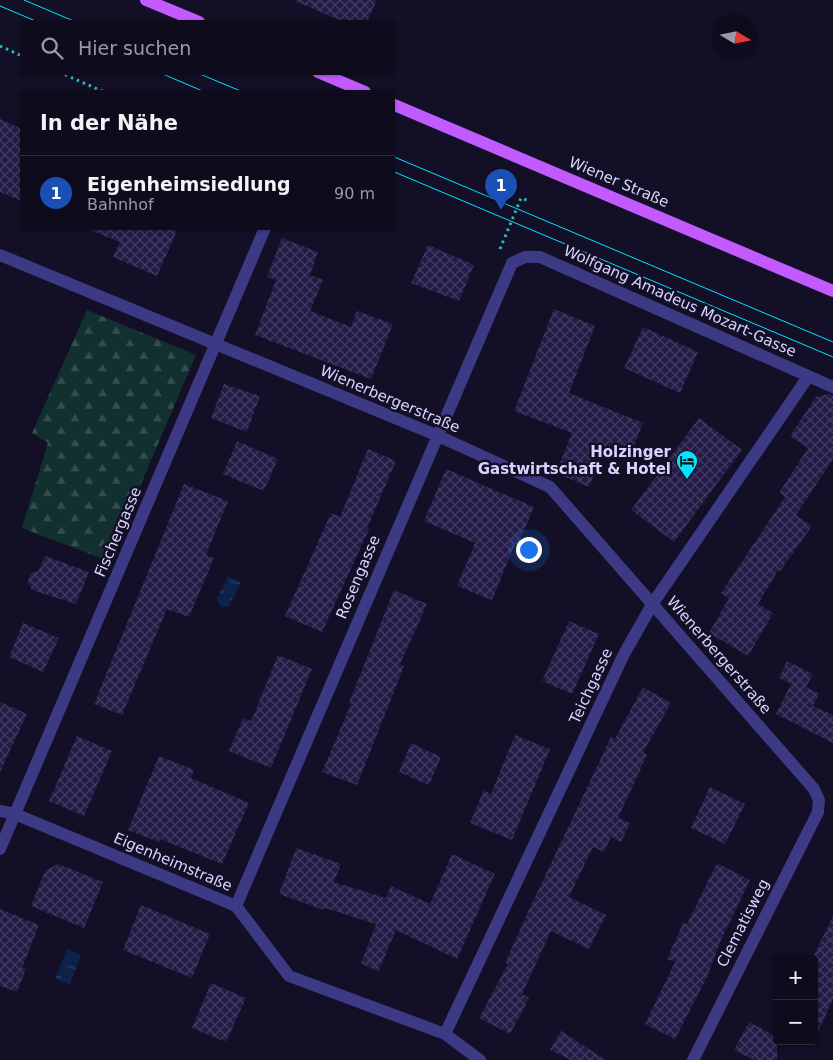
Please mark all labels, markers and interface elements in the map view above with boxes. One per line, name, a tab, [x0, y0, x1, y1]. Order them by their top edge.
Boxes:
north arrow	[713, 15, 758, 60]
search box	[20, 20, 395, 75]
icon: search	[38, 34, 66, 62]
text: Hier suchen	[78, 37, 191, 59]
text: In der Nähe	[40, 111, 178, 135]
street label: Wiener Straße	[566, 153, 672, 211]
pin: 1	[485, 169, 517, 210]
text: Eigenheimsiedlung	[87, 173, 291, 195]
text: 1	[50, 184, 62, 203]
text: 90 m	[334, 184, 375, 203]
text: Bahnhof	[87, 195, 154, 214]
street label: Wolfgang Amadeus Mozart-Gasse	[561, 241, 799, 361]
street label: Wienerbergerstraße	[317, 361, 463, 437]
place label: Holzinger Gastwirtschaft & Hotel	[478, 443, 672, 478]
hotel icon: Holzinger Gastwirtschaft & Hotel	[675, 449, 699, 480]
street label: Fischergasse	[91, 484, 145, 580]
street label: Rosengasse	[332, 532, 384, 622]
your location	[516, 537, 542, 563]
street label: Wienerbergerstraße	[663, 592, 775, 718]
street label: Teichgasse	[565, 645, 616, 728]
street label: Eigenheimstraße	[111, 829, 235, 895]
street label: Clematisweg	[713, 876, 773, 970]
map controls	[773, 955, 818, 1045]
button: +	[773, 955, 818, 1000]
button: −	[773, 1000, 818, 1045]

